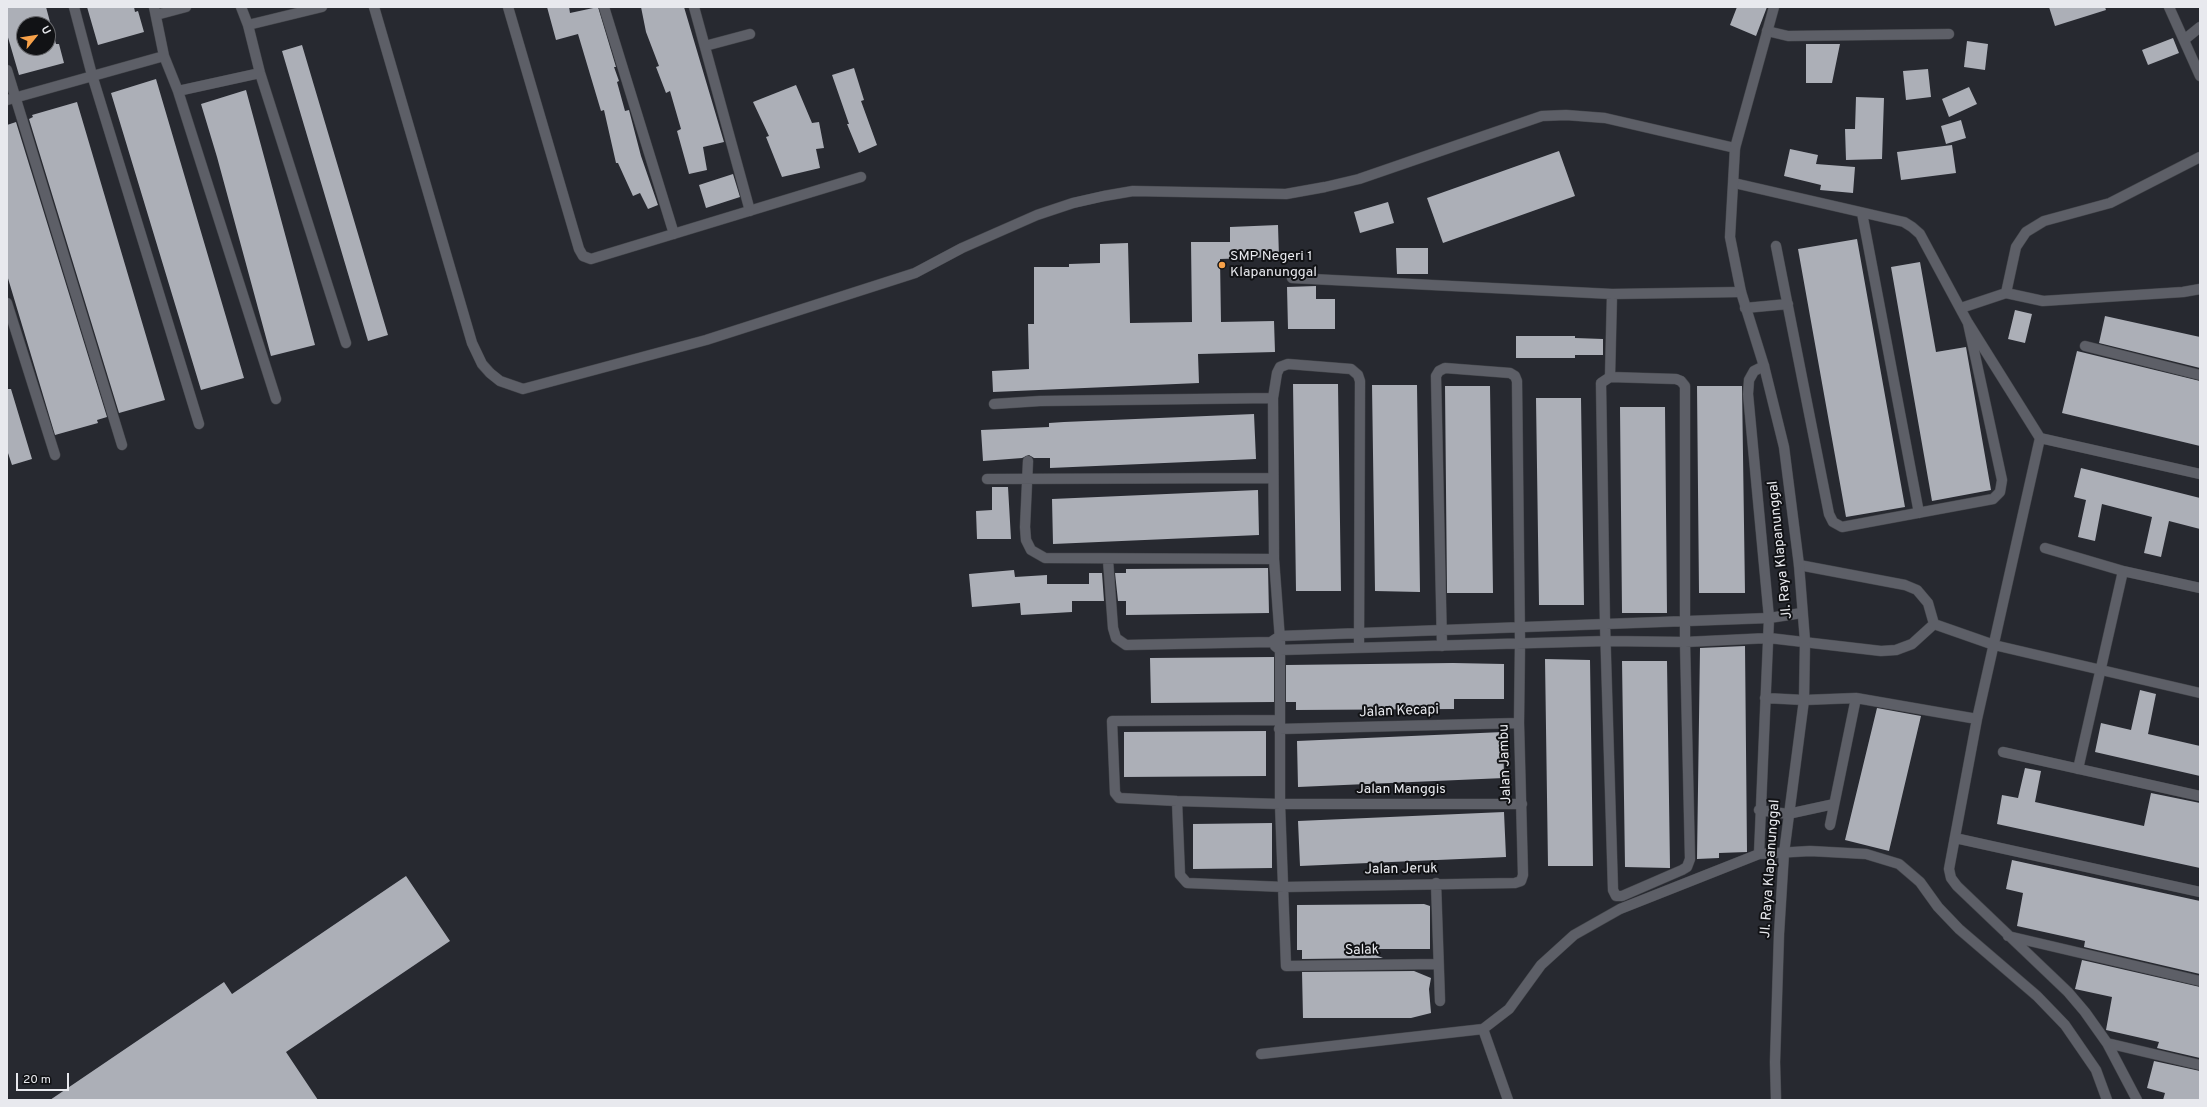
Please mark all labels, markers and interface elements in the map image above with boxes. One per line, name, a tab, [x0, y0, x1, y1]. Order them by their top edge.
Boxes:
north arrow	[16, 16, 56, 56]
text: U	[38, 24, 54, 37]
place label: SMP Negeri 1 Klapanunggal	[1230, 249, 1317, 282]
marker: SMP Negeri 1 Klapanunggal	[1217, 260, 1227, 270]
street label: Jl. Raya Klapanunggal	[1765, 480, 1797, 620]
street label: Jalan Kecapi	[1359, 702, 1439, 722]
street label: Jalan Jambu	[1496, 724, 1516, 804]
street label: Jalan Manggis	[1356, 782, 1446, 798]
street label: Jl. Raya Klapanunggal	[1758, 799, 1784, 939]
street label: Jalan Jeruk	[1364, 861, 1438, 879]
street label: Salak	[1345, 942, 1379, 960]
scale bar	[18, 1065, 71, 1091]
text: 20 m	[23, 1072, 51, 1088]

